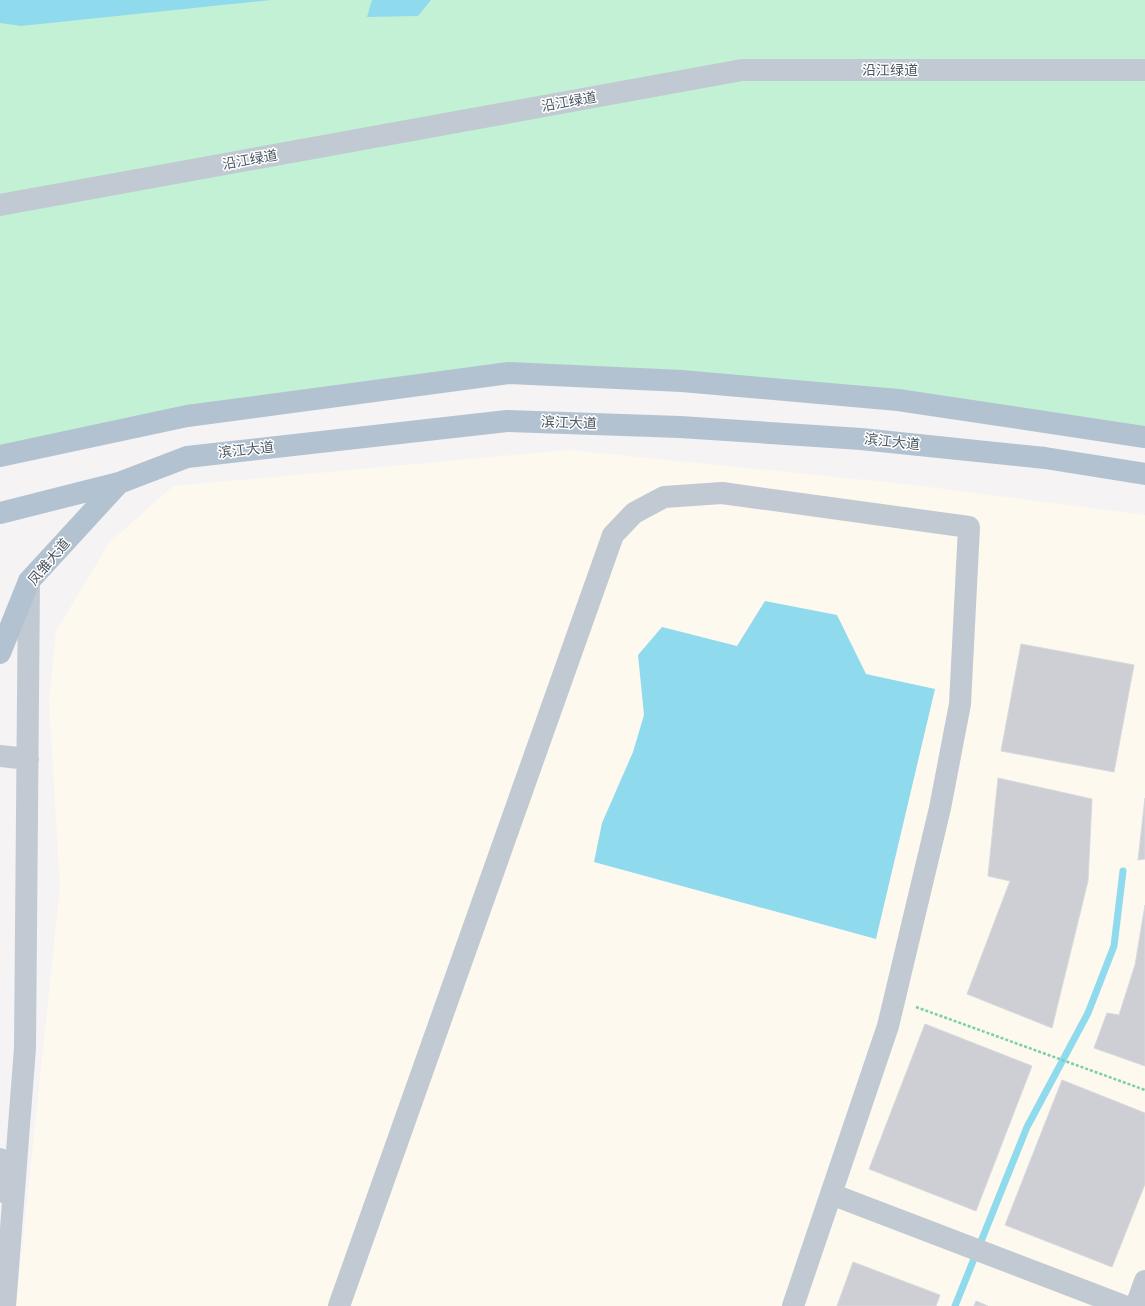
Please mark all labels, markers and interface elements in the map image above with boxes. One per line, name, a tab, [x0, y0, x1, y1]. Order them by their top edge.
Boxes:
street label: 沿江绿道	[862, 62, 918, 79]
street label: 沿江绿道	[540, 89, 598, 115]
street label: 沿江绿道	[221, 147, 279, 173]
street label: 滨江大道	[541, 414, 597, 432]
street label: 滨江大道	[863, 431, 921, 453]
street label: 滨江大道	[217, 439, 275, 461]
street label: 凤雏大道	[24, 535, 74, 589]

